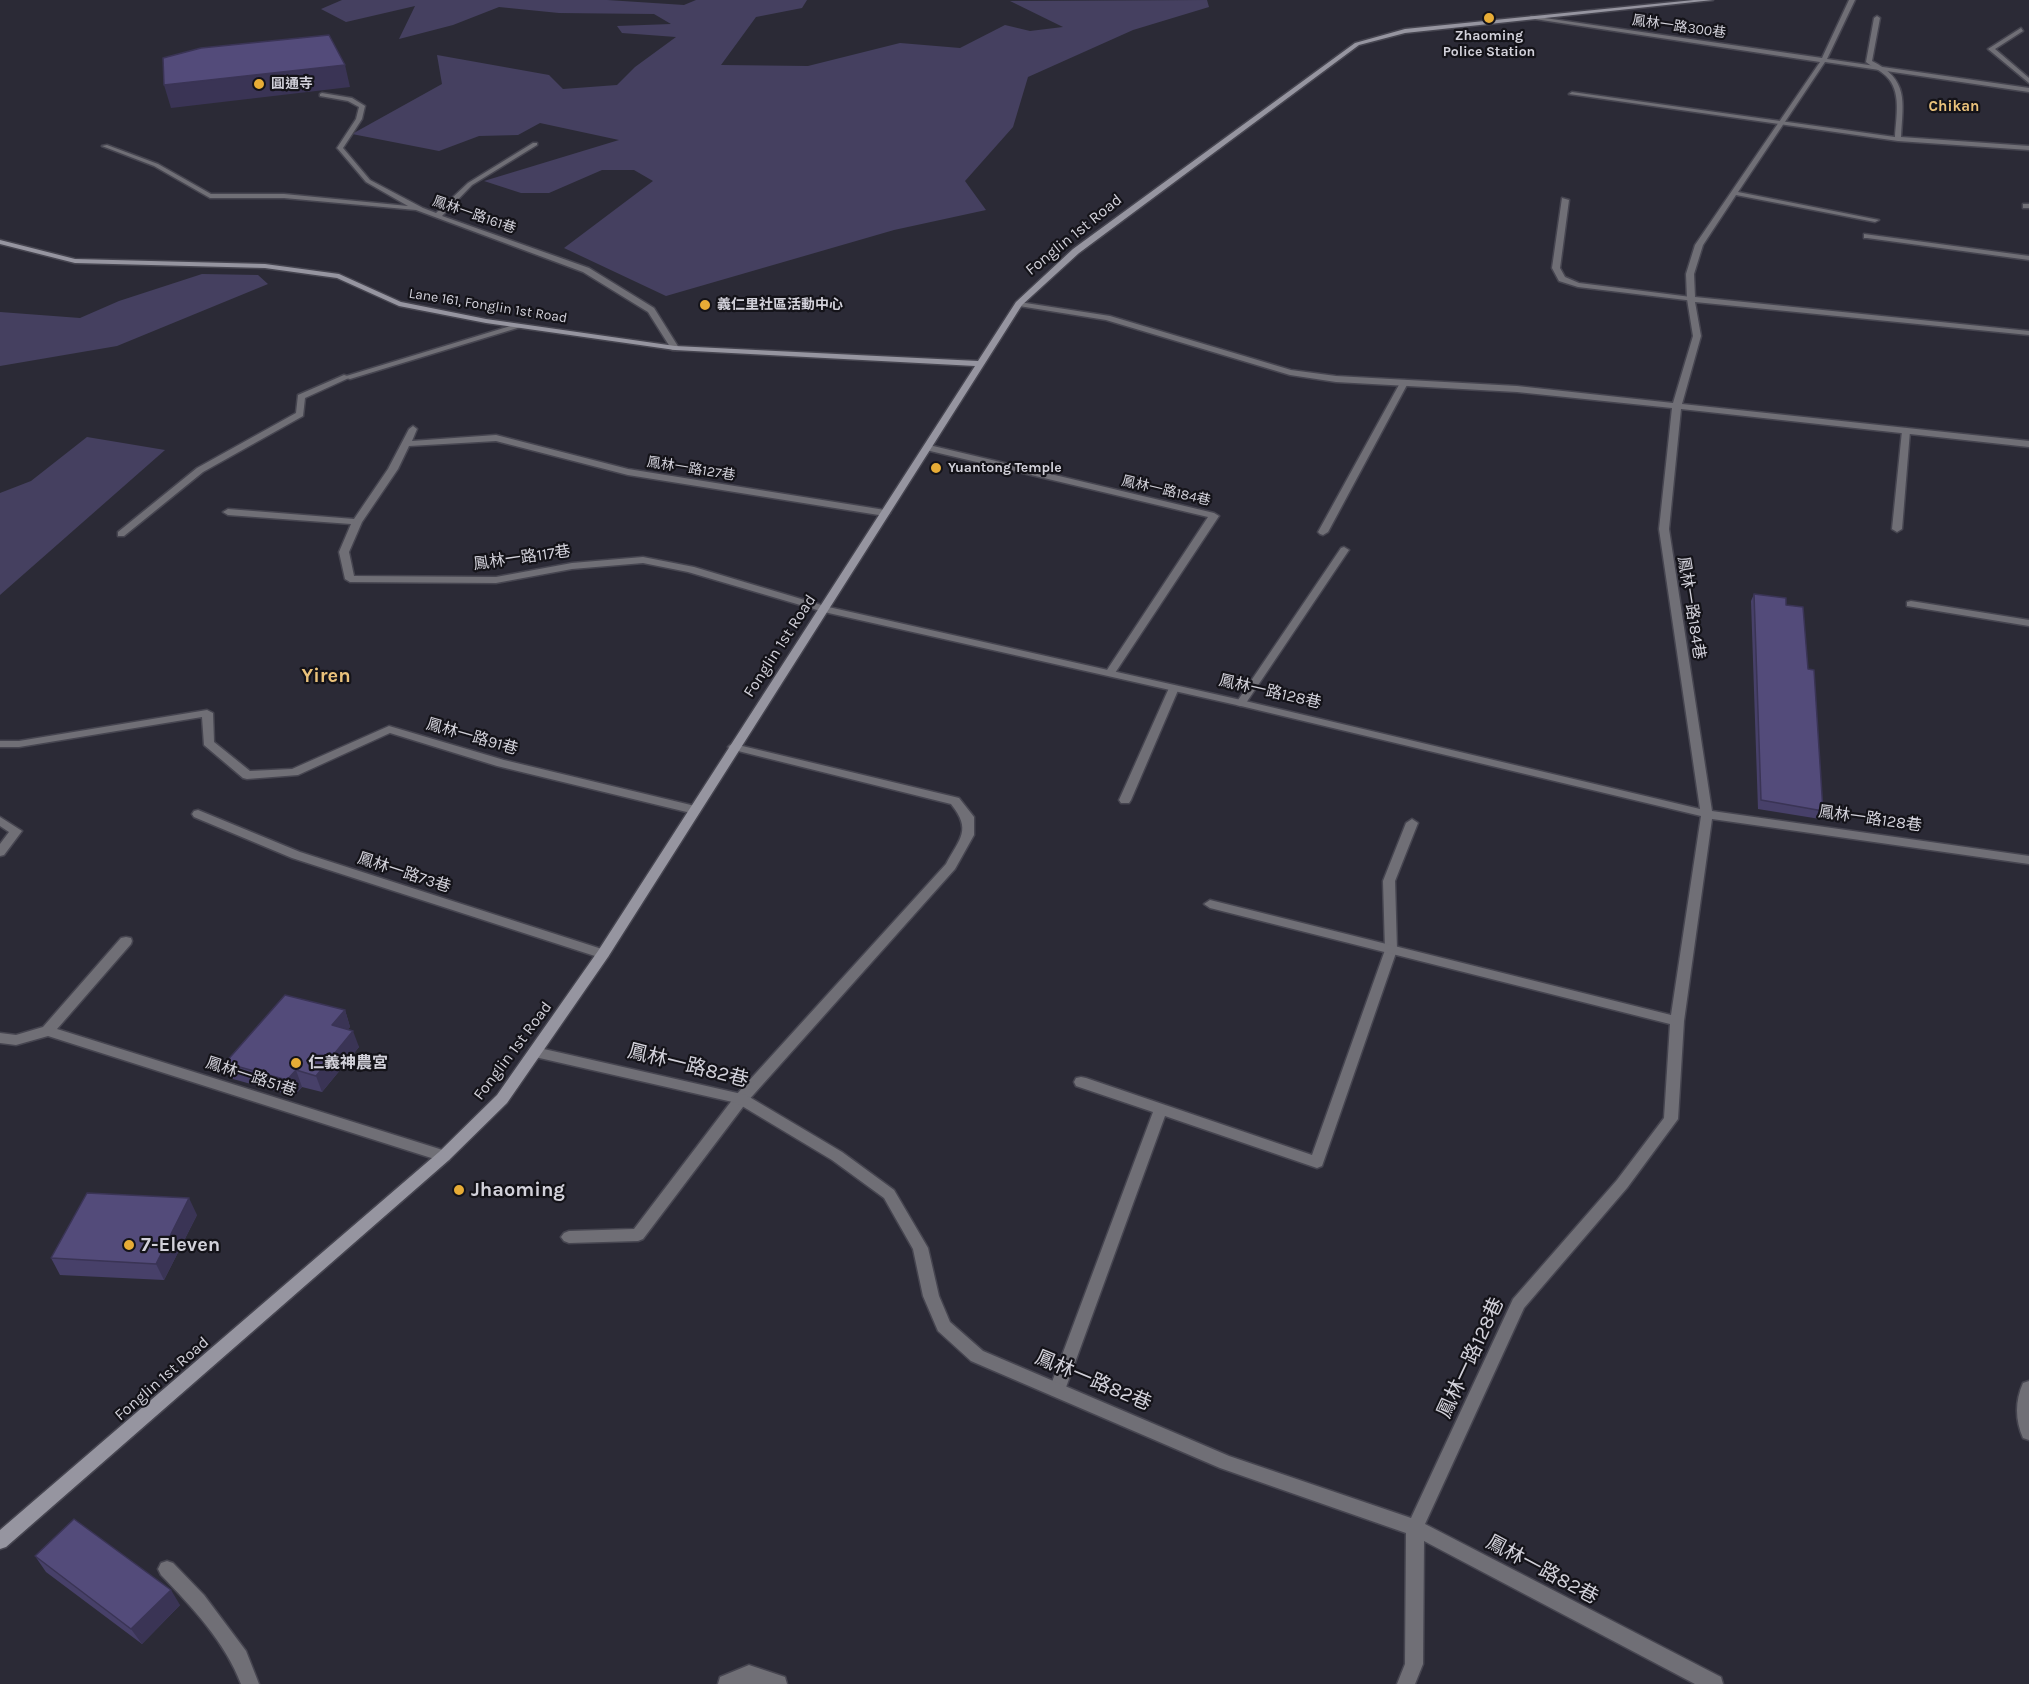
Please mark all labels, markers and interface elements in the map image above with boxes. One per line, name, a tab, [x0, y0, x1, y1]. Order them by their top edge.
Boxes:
marker: Zhaoming Police Station	[1482, 11, 1496, 25]
street label: 鳳林一路300巷	[1631, 12, 1727, 42]
place label: Zhaoming Police Station	[1443, 28, 1535, 60]
place label: 圓通寺	[271, 76, 313, 92]
marker: 圓通寺	[252, 77, 266, 91]
district label: Chikan	[1929, 98, 1979, 116]
street label: Fonglin 1st Road	[1022, 190, 1126, 280]
street label: 鳳林一路161巷	[430, 193, 518, 237]
street label: Lane 161, Fonglin 1st Road	[407, 285, 569, 327]
place label: 義仁里社區活動中心	[717, 297, 843, 313]
marker: 義仁里社區活動中心	[698, 298, 712, 312]
street label: 鳳林一路127巷	[646, 454, 736, 484]
place label: Yuantong Temple	[948, 460, 1062, 476]
marker: Yuantong Temple	[929, 461, 943, 475]
street label: 鳳林一路184巷	[1120, 473, 1212, 509]
street label: 鳳林一路117巷	[472, 542, 572, 574]
street label: 鳳林一路184巷	[1673, 555, 1709, 661]
street label: Fonglin 1st Road	[740, 591, 820, 701]
district label: Yiren	[301, 664, 351, 688]
street label: 鳳林一路128巷	[1217, 671, 1323, 713]
street label: 鳳林一路91巷	[424, 715, 520, 759]
street label: 鳳林一路128巷	[1817, 802, 1923, 836]
street label: 鳳林一路73巷	[355, 849, 453, 897]
street label: Fonglin 1st Road	[470, 998, 556, 1104]
street label: 鳳林一路82巷	[625, 1039, 751, 1093]
street label: 鳳林一路51巷	[203, 1053, 299, 1101]
place label: 仁義神農宮	[308, 1053, 388, 1073]
marker: 仁義神農宮	[289, 1056, 303, 1070]
place label: Jhaoming	[471, 1178, 565, 1202]
marker: Jhaoming	[452, 1183, 466, 1197]
place label: 7-Eleven	[141, 1233, 220, 1257]
marker: 7-Eleven	[122, 1238, 136, 1252]
street label: 鳳林一路128巷	[1433, 1294, 1509, 1422]
street label: Fonglin 1st Road	[111, 1333, 213, 1425]
street label: 鳳林一路82巷	[1031, 1346, 1155, 1416]
street label: 鳳林一路82巷	[1482, 1530, 1602, 1610]

